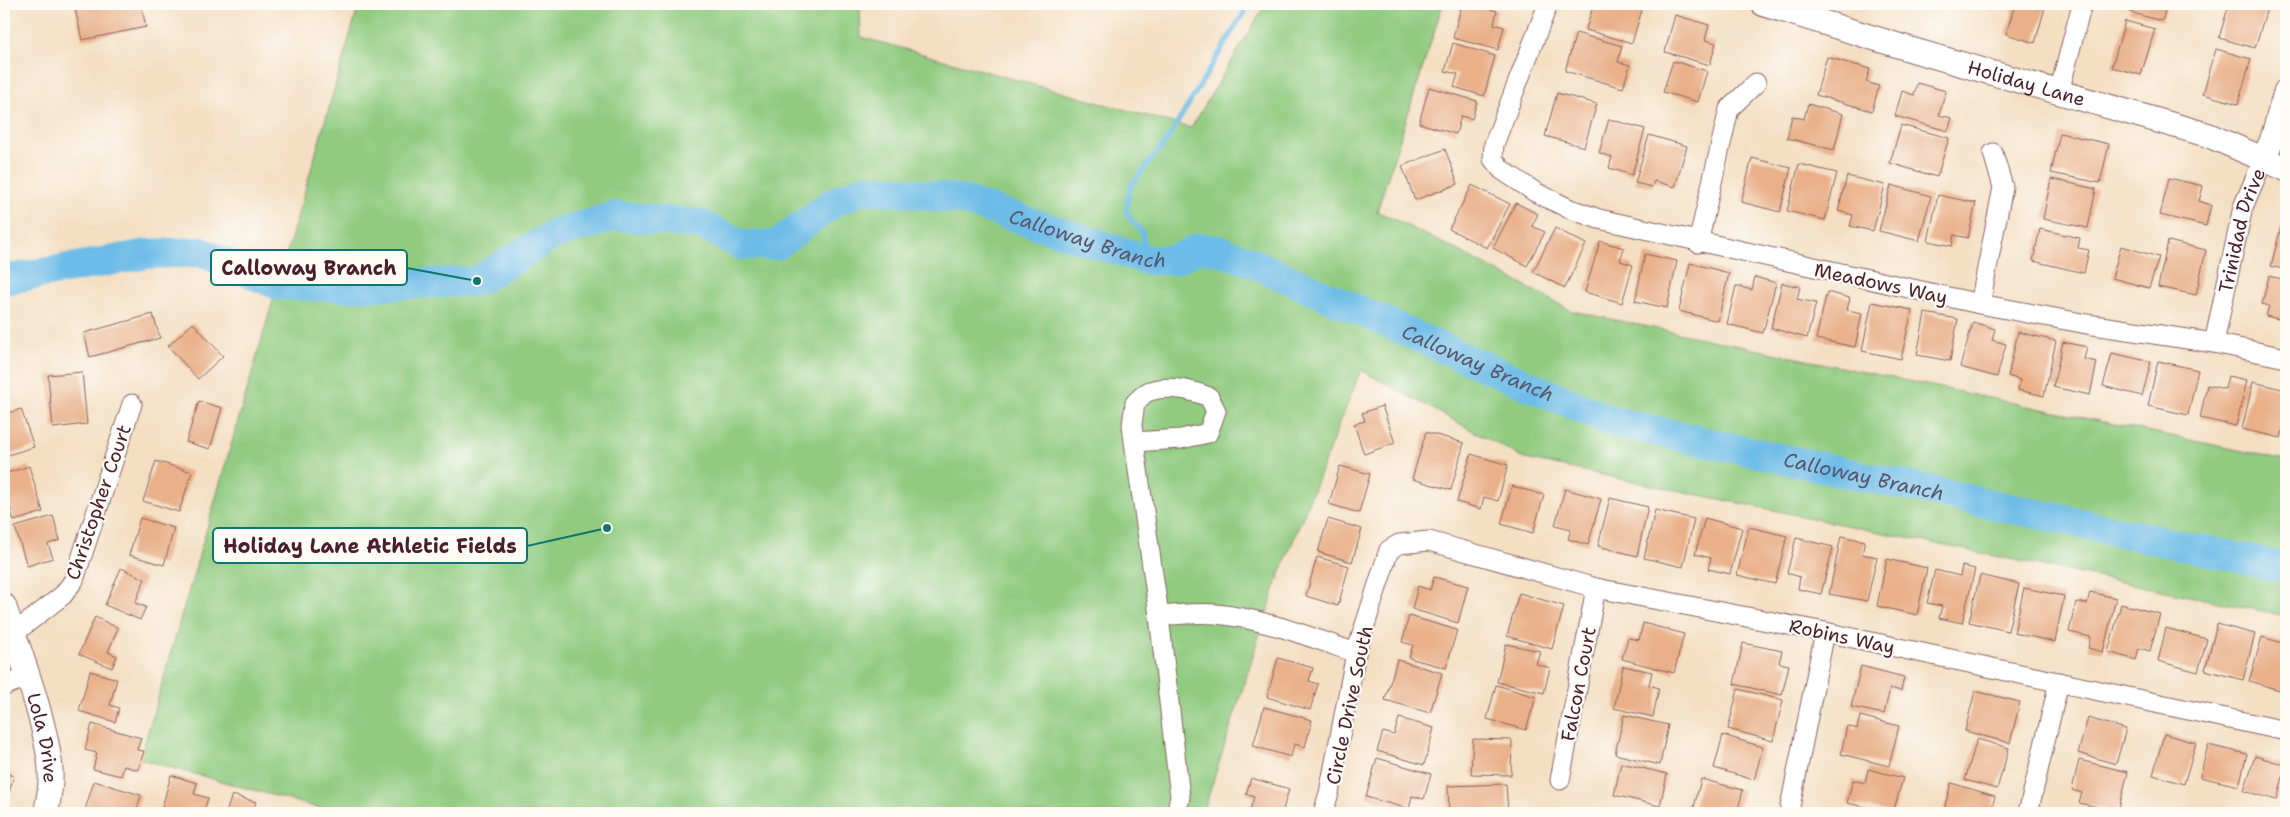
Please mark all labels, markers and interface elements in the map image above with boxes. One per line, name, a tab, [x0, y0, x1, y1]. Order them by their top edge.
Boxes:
street label: Holiday Lane	[1965, 54, 2088, 112]
street label: Trinidad Drive	[2213, 164, 2271, 295]
water label: Calloway Branch	[1006, 203, 1166, 273]
callout: Calloway Branch	[211, 250, 407, 285]
text: Calloway Branch	[221, 255, 397, 281]
street label: Meadows Way	[1812, 257, 1950, 310]
water label: Calloway Branch	[1398, 318, 1558, 408]
street label: Christopher Court	[60, 421, 137, 583]
water label: Calloway Branch	[1781, 446, 1947, 506]
callout: Holiday Lane Athletic Fields	[213, 528, 527, 563]
text: Holiday Lane Athletic Fields	[223, 533, 517, 559]
street label: Robins Way	[1787, 613, 1897, 660]
street label: Circle Drive South	[1320, 623, 1379, 787]
street label: Falcon Court	[1555, 625, 1602, 743]
street label: Lola Drive	[21, 690, 63, 783]

